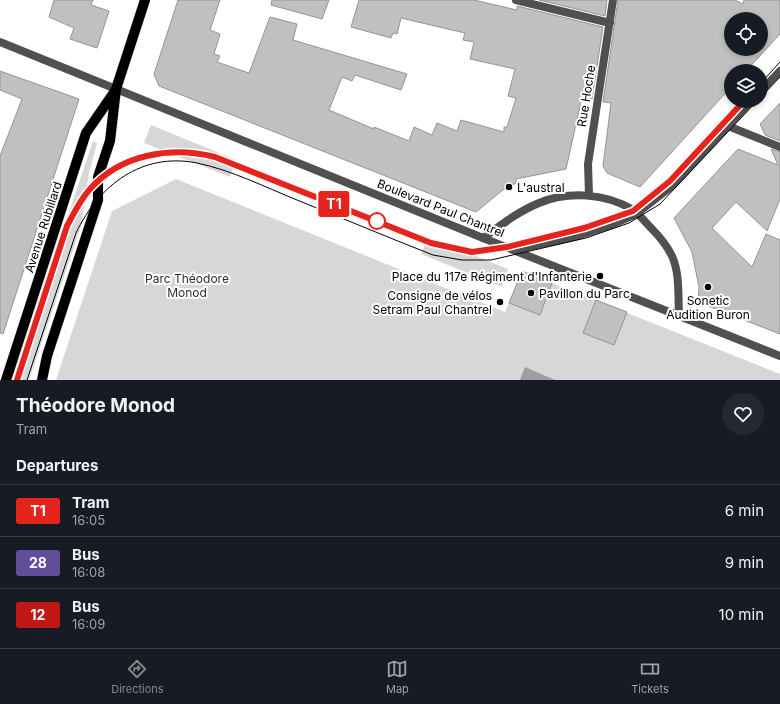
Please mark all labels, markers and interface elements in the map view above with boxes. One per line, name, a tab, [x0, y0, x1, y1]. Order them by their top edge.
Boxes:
map controls	[724, 12, 768, 108]
button: locate	[724, 12, 768, 56]
street label: Rue Hoche	[574, 64, 598, 128]
button: layers	[724, 64, 768, 108]
street label: Boulevard Paul Chantrel	[375, 176, 507, 240]
street label: Avenue Rubillard	[21, 180, 65, 274]
place label: L'austral	[517, 180, 565, 195]
marker: L'austral	[504, 182, 514, 192]
line badge: T1	[316, 191, 352, 217]
text: T1	[326, 195, 342, 212]
unlabelled marker	[368, 212, 386, 230]
place label: Place du 117e Régiment d'Infanterie	[392, 269, 592, 284]
park label: Parc Théodore Monod	[145, 271, 229, 300]
marker: Place du 117e Régiment d'Infanterie	[595, 271, 605, 281]
marker: Sonetic Audition Buron	[703, 282, 713, 292]
place label: Pavillon du Parc	[539, 286, 630, 301]
place label: Consigne de vélos Setram Paul Chantrel	[373, 288, 492, 317]
marker: Pavillon du Parc	[526, 288, 536, 298]
place label: Sonetic Audition Buron	[666, 293, 750, 322]
marker: Consigne de vélos Setram Paul Chantrel	[495, 297, 505, 307]
button: heart	[722, 393, 764, 435]
text: Théodore Monod	[16, 394, 175, 417]
text: Tram	[16, 421, 47, 437]
text: Departures	[16, 456, 98, 475]
text: Tram	[72, 493, 109, 512]
text: 6 min	[725, 501, 764, 520]
text: T1	[30, 502, 46, 519]
text: 16:05	[72, 512, 105, 528]
text: Bus	[72, 545, 100, 564]
text: 9 min	[725, 553, 764, 572]
text: 28	[29, 554, 47, 571]
text: 16:08	[72, 564, 105, 580]
text: Bus	[72, 597, 100, 616]
text: 10 min	[719, 605, 764, 624]
text: 12	[31, 606, 45, 623]
text: 16:09	[72, 616, 105, 632]
tab: Directions	[111, 658, 164, 696]
tab: Map	[386, 658, 409, 696]
tab: Tickets	[631, 658, 669, 696]

